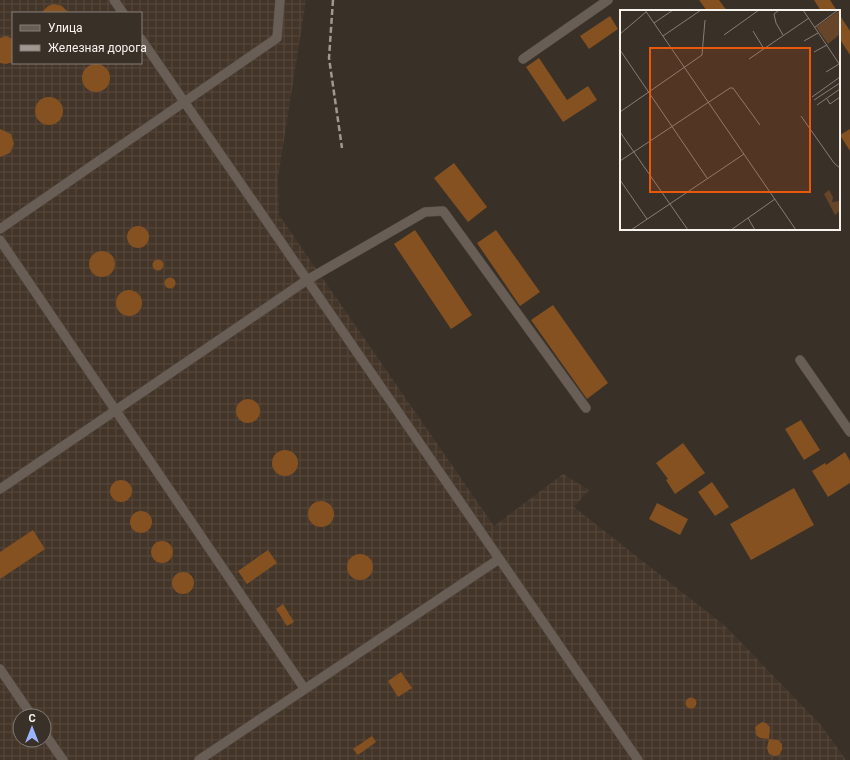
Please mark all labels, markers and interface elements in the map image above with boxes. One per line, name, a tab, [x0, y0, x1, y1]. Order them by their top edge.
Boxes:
inset map	[620, 10, 840, 230]
legend	[12, 12, 142, 64]
text: Улица	[48, 21, 83, 35]
text: Железная дорога	[48, 41, 147, 55]
north arrow	[12, 708, 52, 748]
text: С	[28, 712, 36, 725]

